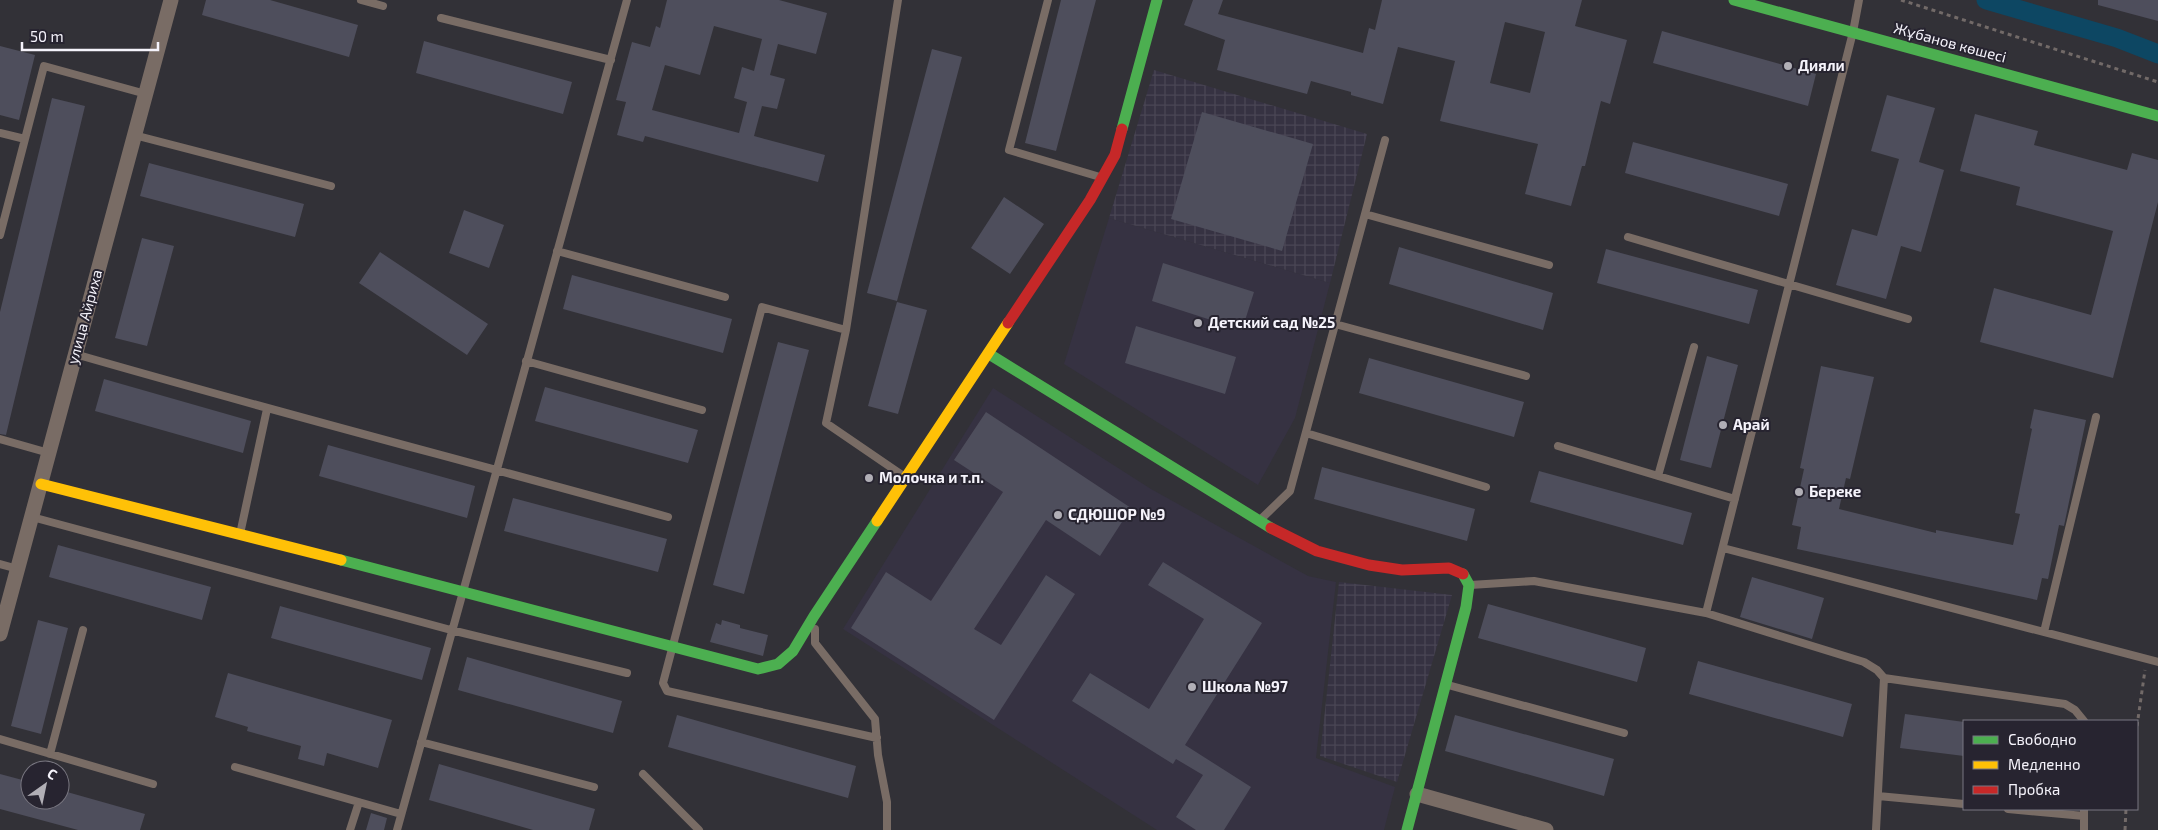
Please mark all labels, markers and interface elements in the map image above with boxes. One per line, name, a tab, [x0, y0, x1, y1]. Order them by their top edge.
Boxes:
street label: Жұбанов көшесі	[1892, 18, 2009, 66]
scale bar	[22, 20, 159, 52]
text: 50 m	[30, 27, 64, 45]
place label: Дияли	[1798, 56, 1845, 74]
marker: Дияли	[1782, 60, 1794, 72]
street label: улица Айриха	[63, 267, 106, 366]
place label: Детский сад №25	[1208, 313, 1335, 331]
marker: Детский сад №25	[1192, 317, 1204, 329]
place label: Арай	[1733, 415, 1770, 433]
marker: Арай	[1717, 419, 1729, 431]
place label: Молочка и т.п.	[879, 468, 984, 486]
marker: Молочка и т.п.	[863, 472, 875, 484]
place label: Береке	[1809, 482, 1861, 500]
marker: Береке	[1793, 486, 1805, 498]
place label: СДЮШОР №9	[1068, 505, 1166, 523]
marker: СДЮШОР №9	[1052, 509, 1064, 521]
place label: Школа №97	[1202, 677, 1288, 695]
marker: Школа №97	[1186, 681, 1198, 693]
legend	[1963, 720, 2138, 810]
text: Свободно	[2008, 730, 2077, 748]
text: Медленно	[2008, 755, 2081, 773]
north arrow	[20, 760, 70, 810]
text: С	[44, 764, 60, 783]
text: Пробка	[2008, 780, 2060, 798]

